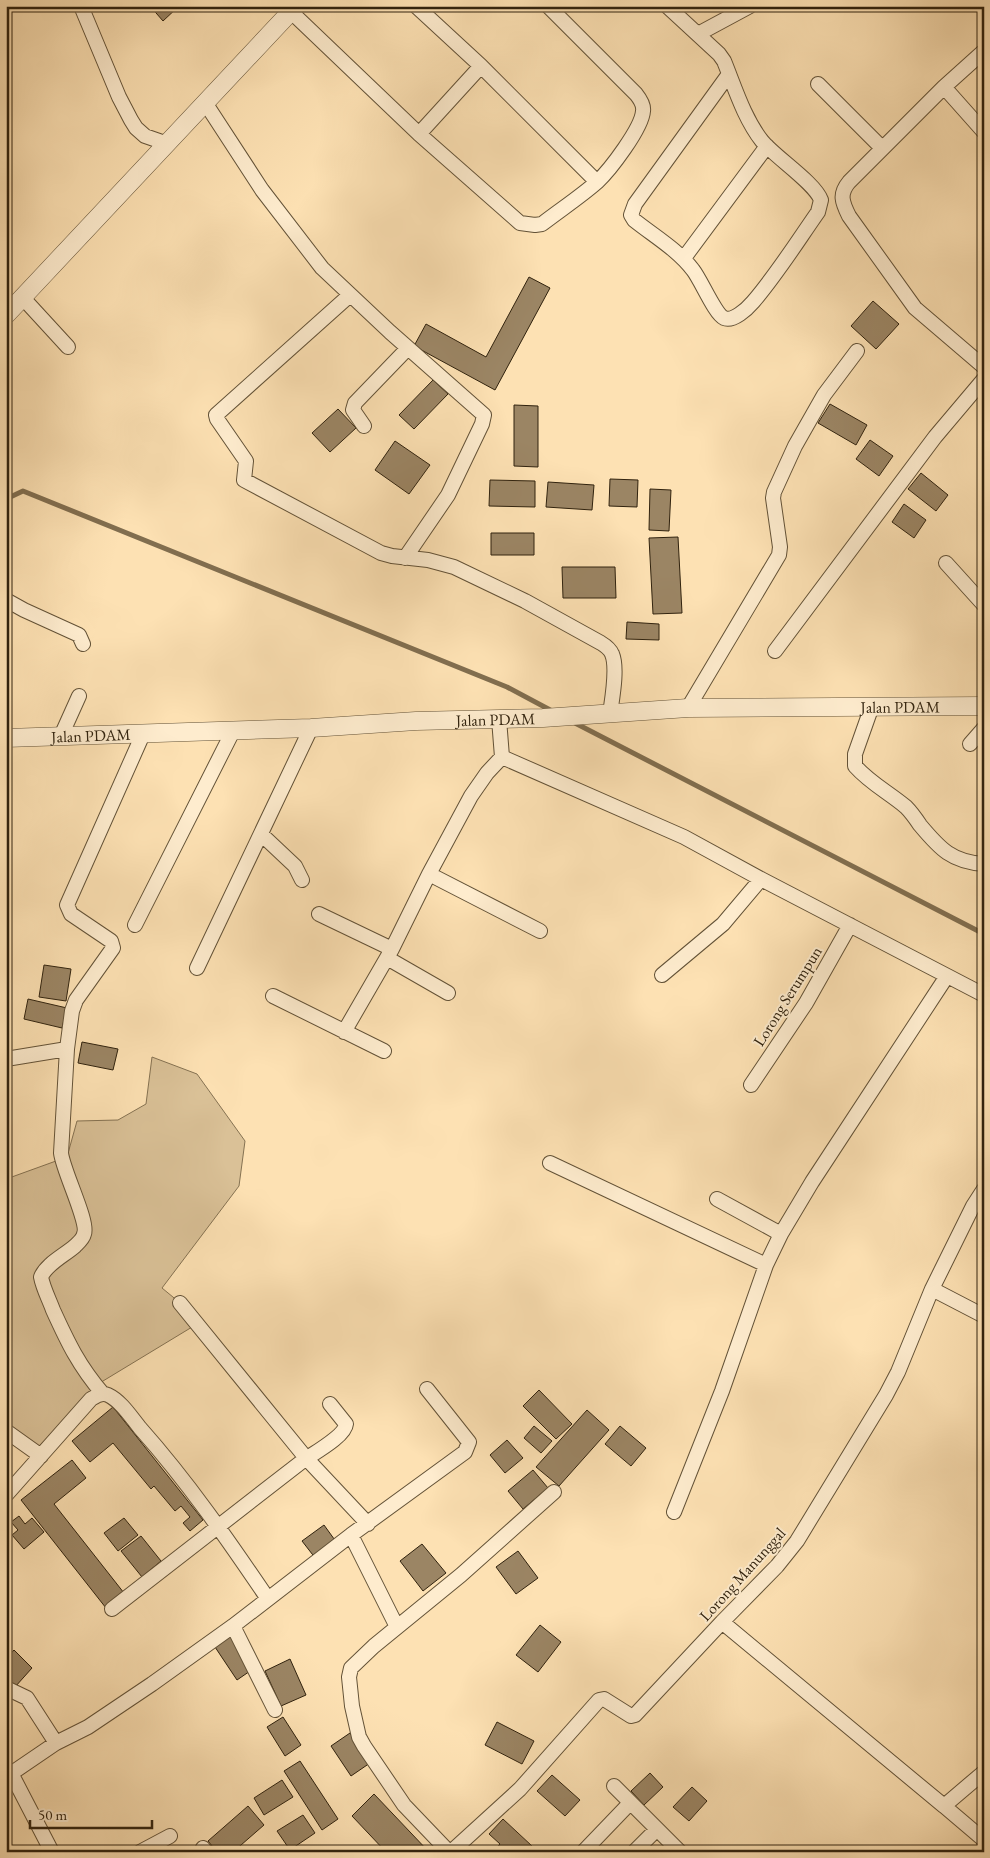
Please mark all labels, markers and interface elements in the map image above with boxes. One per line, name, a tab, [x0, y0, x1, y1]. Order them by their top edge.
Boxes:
street label: Jalan PDAM	[858, 696, 940, 718]
street label: Jalan PDAM	[454, 708, 536, 731]
street label: Jalan PDAM	[49, 724, 131, 748]
street label: Lorong Serumpun	[748, 942, 827, 1050]
street label: Lorong Manunggal	[695, 1523, 790, 1626]
scale bar	[30, 1798, 152, 1830]
text: 50 m	[38, 1805, 67, 1824]

